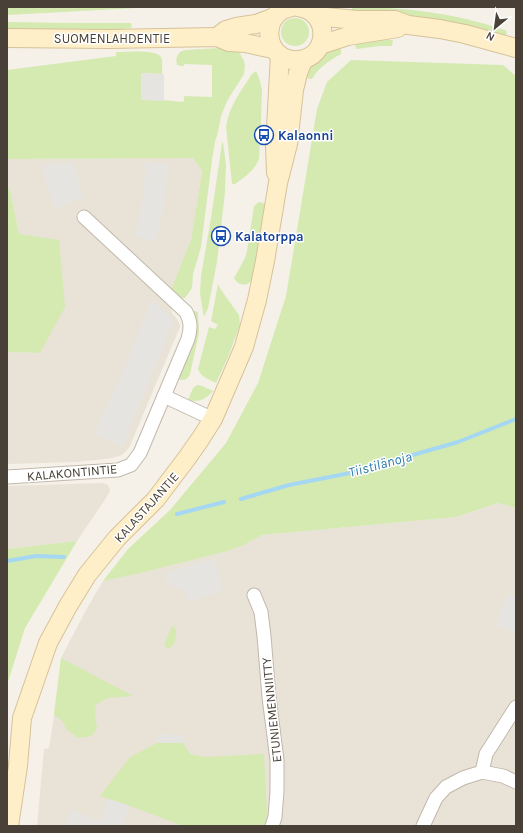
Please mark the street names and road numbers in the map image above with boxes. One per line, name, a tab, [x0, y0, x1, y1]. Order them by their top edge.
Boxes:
street label: SUOMENLAHDENTIE	[54, 31, 170, 46]
street label: KALAKONTINTIE	[26, 461, 118, 484]
street label: KALASTAJANTIE	[111, 469, 182, 546]
street label: ETUNIEMENNIITTY	[259, 657, 284, 763]

